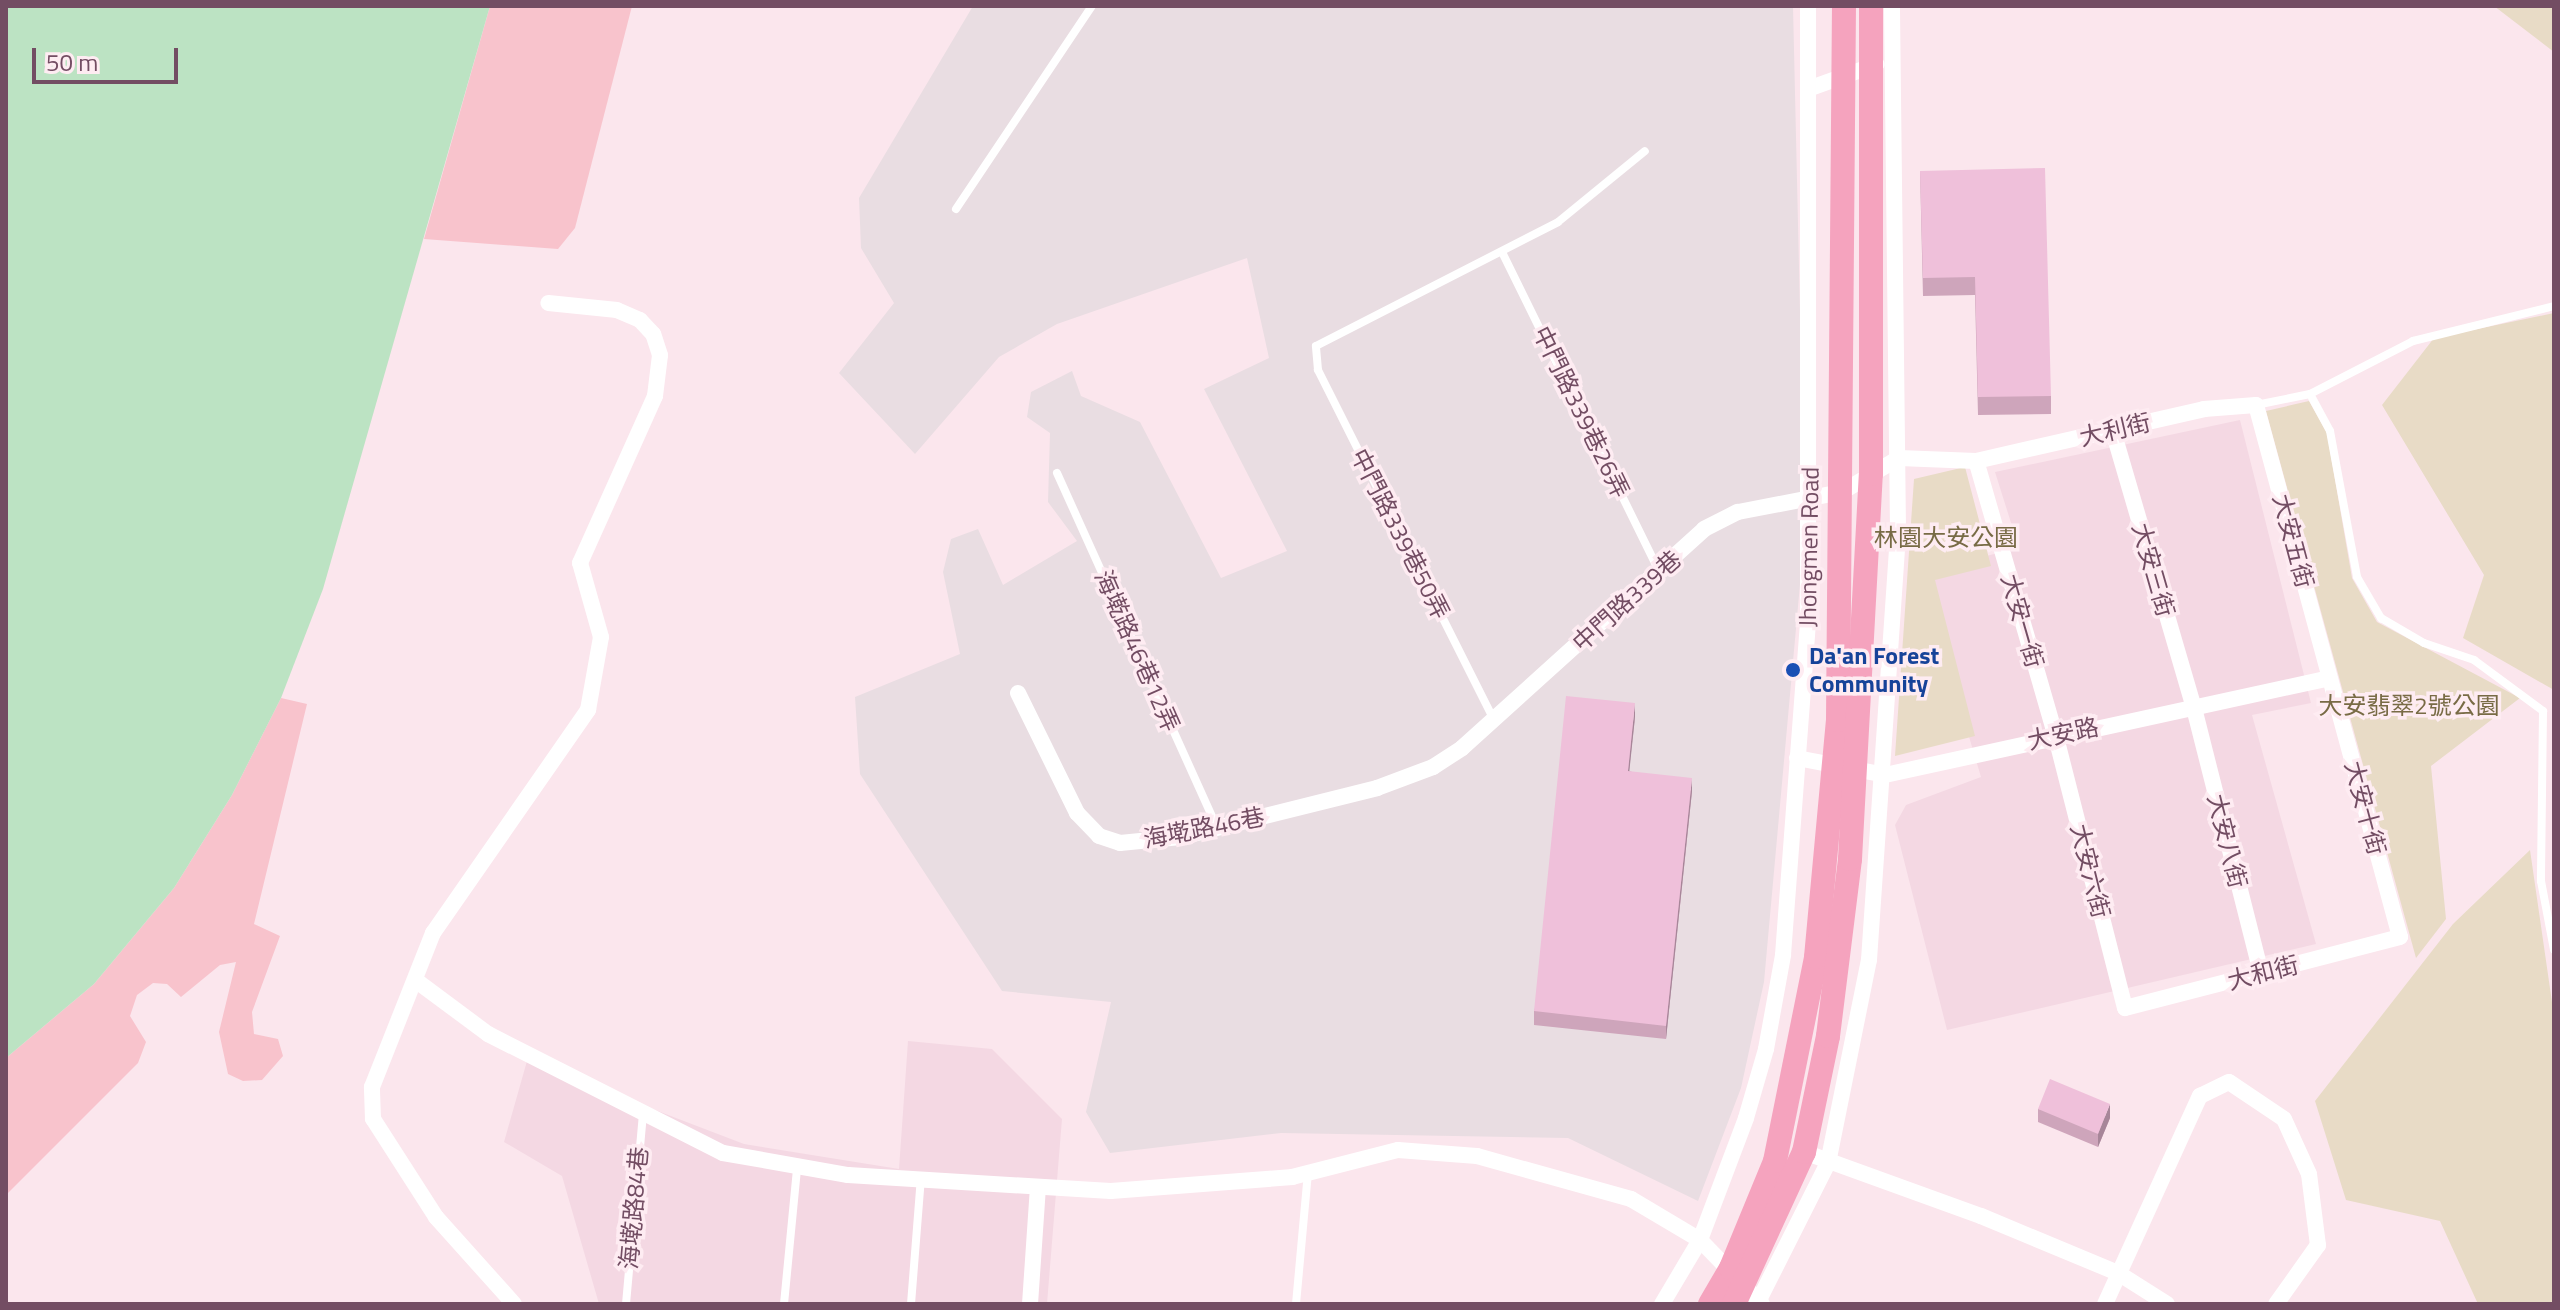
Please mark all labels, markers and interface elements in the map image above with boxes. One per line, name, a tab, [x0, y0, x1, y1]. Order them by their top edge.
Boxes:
scale bar	[36, 32, 182, 82]
text: 50 m	[46, 44, 98, 80]
street label: 中門路339巷26弄	[1527, 322, 1635, 502]
street label: 大利街	[2077, 408, 2153, 452]
street label: 中門路339巷50弄	[1345, 444, 1455, 624]
street label: Jhongmen Road	[1793, 467, 1825, 627]
street label: 大安五街	[2267, 491, 2319, 591]
street label: 大安三街	[2126, 520, 2180, 620]
park label: 林園大安公園	[1874, 524, 2018, 552]
street label: 中門路339巷	[1567, 545, 1687, 657]
street label: 海墘路46巷12弄	[1089, 566, 1185, 736]
street label: 大安一街	[1995, 571, 2049, 671]
place label: Da'an Forest Community	[1809, 642, 1939, 698]
marker: Da'an Forest Community	[1784, 661, 1802, 679]
park label: 大安翡翠2號公園	[2318, 692, 2500, 720]
street label: 大安路	[2025, 712, 2101, 756]
street label: 大安十街	[2339, 758, 2391, 858]
street label: 大安八街	[2201, 791, 2253, 891]
street label: 海墘路46巷	[1141, 802, 1267, 854]
street label: 大安六街	[2064, 821, 2116, 921]
street label: 大和街	[2225, 950, 2301, 996]
street label: 海墘路84巷	[614, 1146, 654, 1270]

